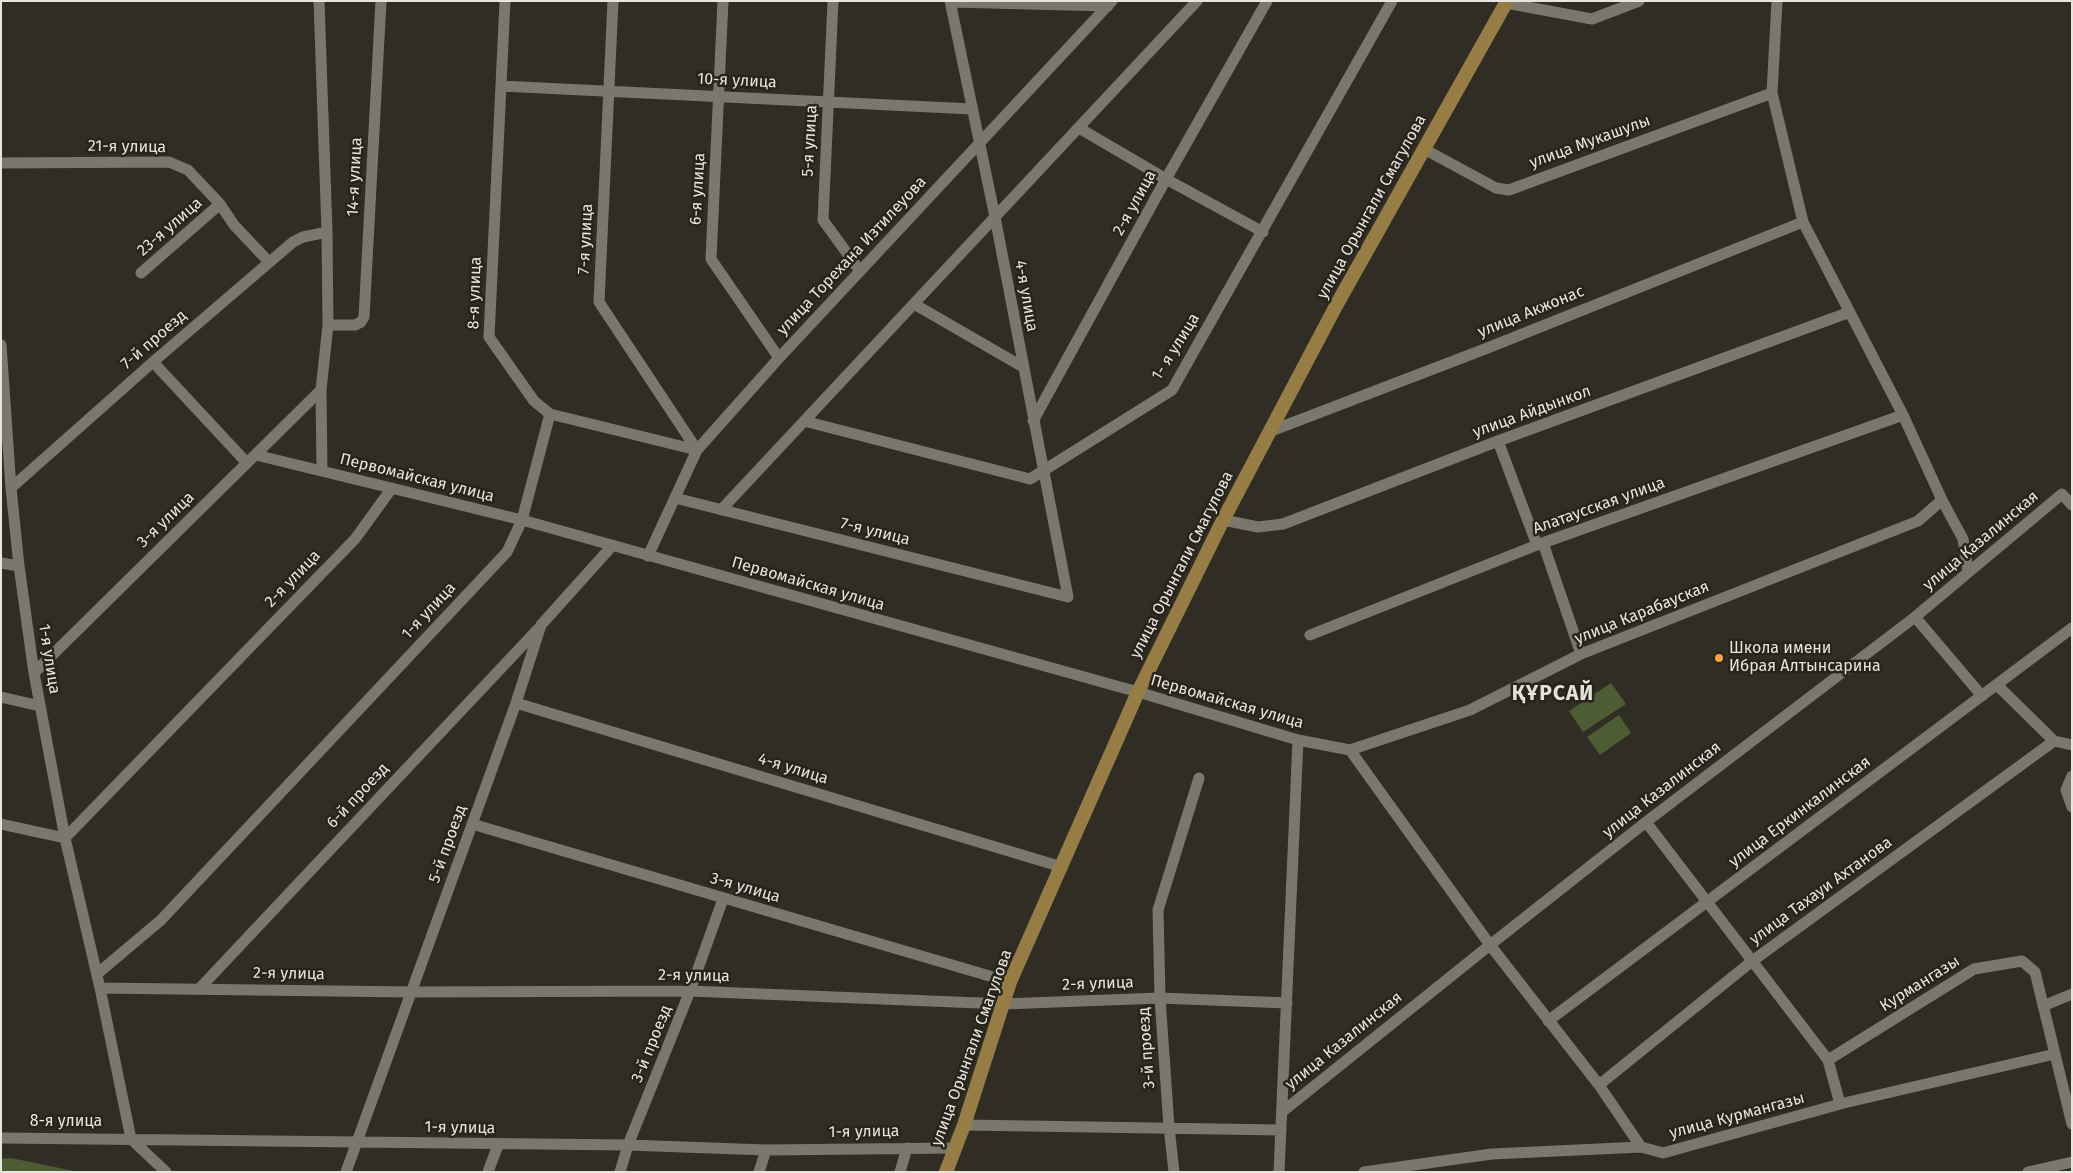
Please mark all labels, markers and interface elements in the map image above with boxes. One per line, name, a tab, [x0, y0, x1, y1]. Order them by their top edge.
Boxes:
street label: 10-я улица	[697, 69, 777, 93]
street label: 5-я улица	[799, 105, 821, 177]
street label: улица Мукашулы	[1527, 111, 1653, 173]
street label: улица Орынгали Смагулова	[1313, 112, 1431, 302]
street label: 21-я улица	[88, 137, 166, 157]
street label: 14-я улица	[343, 137, 367, 217]
street label: 6-я улица	[687, 152, 709, 226]
street label: 2-я улица	[1109, 167, 1161, 239]
street label: улица Торехана Изтилеуова	[773, 173, 931, 339]
street label: 23-я улица	[134, 194, 206, 260]
street label: 7-я улица	[575, 203, 597, 275]
street label: 8-я улица	[464, 256, 486, 330]
street label: 4-я улица	[1010, 259, 1042, 333]
street label: улица Акжонас	[1475, 282, 1587, 342]
street label: 7-й проезд	[117, 306, 191, 374]
street label: 1- я улица	[1148, 310, 1204, 384]
street label: улица Айдынкол	[1470, 382, 1594, 442]
street label: Первомайская улица	[338, 450, 496, 506]
street label: улица Орынгали Смагулова	[1126, 468, 1238, 662]
street label: Алатаусская улица	[1530, 473, 1668, 539]
street label: улица Казалинская	[1919, 487, 2043, 595]
street label: 3-я улица	[133, 488, 199, 552]
street label: 7-я улица	[838, 514, 912, 550]
street label: 2-я улица	[261, 547, 325, 611]
street label: Первомайская улица	[729, 553, 887, 615]
street label: улица Карабауская	[1572, 577, 1712, 649]
street label: 1-я улица	[398, 579, 460, 643]
street label: 1-я улица	[34, 623, 64, 695]
place label: Школа имени Ибрая Алтынсарина	[1729, 639, 1881, 677]
marker: Школа имени Ибрая Алтынсарина	[1713, 652, 1725, 664]
street label: Первомайская улица	[1148, 671, 1306, 733]
district label: ҚҰРСАЙ	[1511, 681, 1595, 707]
street label: улица Казалинская	[1599, 738, 1725, 842]
street label: 4-я улица	[756, 749, 830, 789]
street label: улица Еркинкалинская	[1725, 752, 1875, 872]
street label: 6-й проезд	[323, 759, 393, 833]
street label: 5-й проезд	[425, 802, 471, 886]
street label: улица Тахауи Ахтанова	[1746, 833, 1896, 949]
street label: 3-я улица	[708, 869, 782, 907]
street label: улица Орынгали Смагулова	[927, 947, 1017, 1149]
street label: Курмангазы	[1877, 952, 1963, 1016]
street label: 2-я улица	[253, 964, 325, 984]
street label: 2-я улица	[658, 966, 730, 986]
street label: 2-я улица	[1062, 973, 1134, 995]
street label: улица Казалинская	[1282, 988, 1406, 1094]
street label: 3-й проезд	[628, 1003, 676, 1085]
street label: 3-й проезд	[1135, 1007, 1159, 1089]
street label: улица Курмангазы	[1667, 1089, 1807, 1143]
street label: 8-я улица	[30, 1112, 102, 1132]
street label: 1-я улица	[424, 1118, 496, 1138]
street label: 1-я улица	[828, 1122, 900, 1142]

